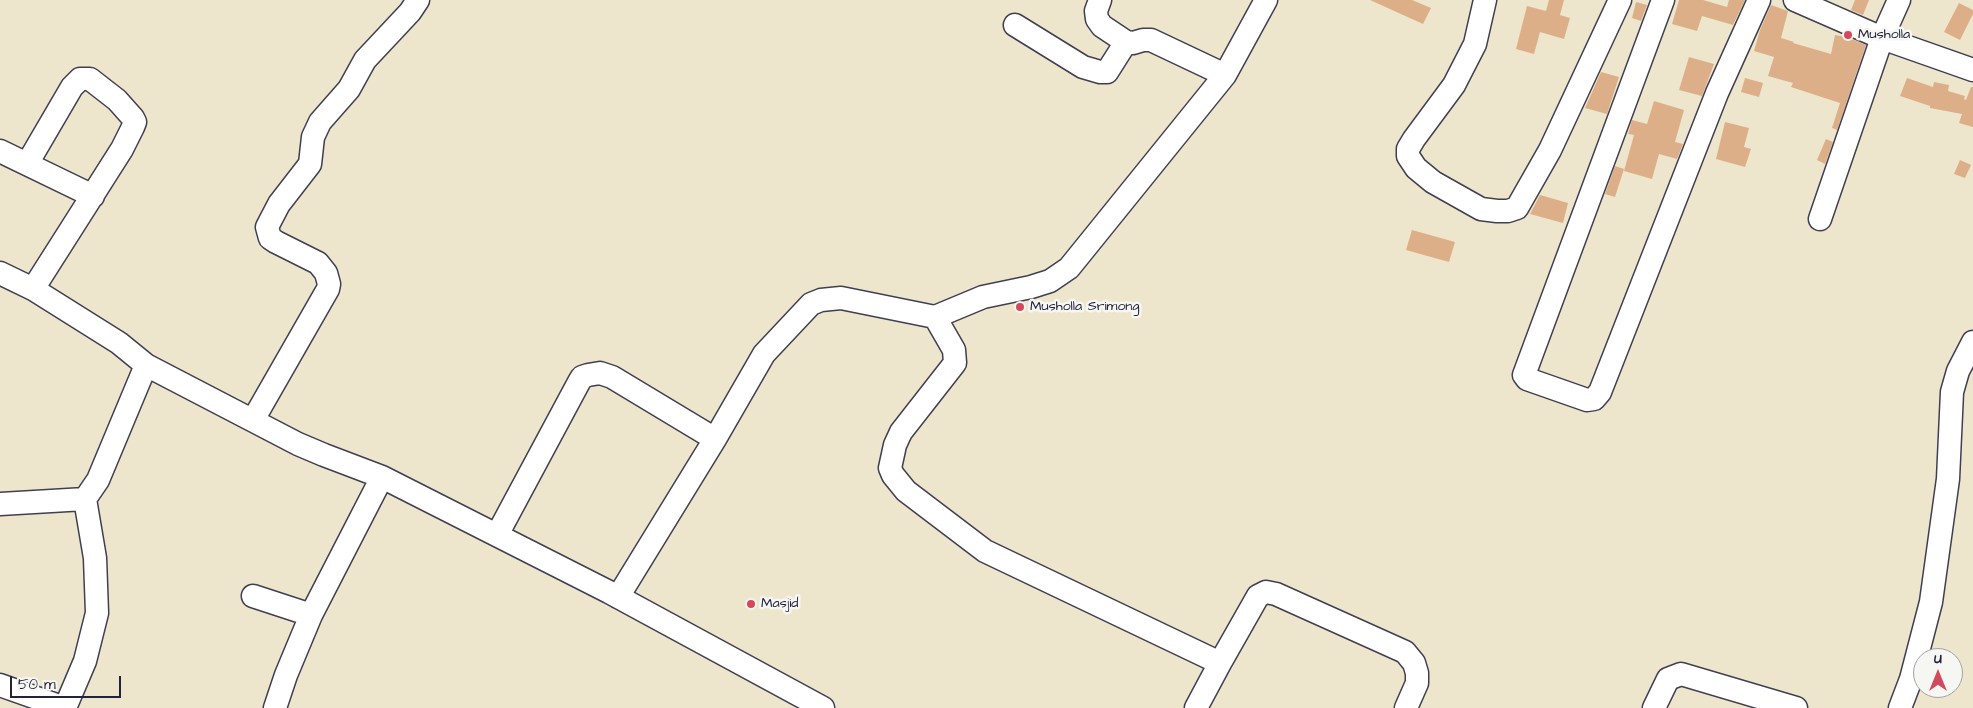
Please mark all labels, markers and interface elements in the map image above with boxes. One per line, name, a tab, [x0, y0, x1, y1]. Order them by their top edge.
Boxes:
place label: Musholla	[1858, 27, 1910, 43]
marker: Musholla	[1842, 29, 1854, 41]
place label: Musholla Srimong	[1030, 299, 1139, 315]
marker: Musholla Srimong	[1014, 301, 1026, 313]
place label: Masjid	[761, 596, 799, 612]
marker: Masjid	[745, 598, 757, 610]
north arrow	[1913, 648, 1963, 698]
text: U	[1934, 649, 1942, 669]
scale bar	[12, 666, 124, 698]
text: 50 m	[18, 674, 56, 695]

